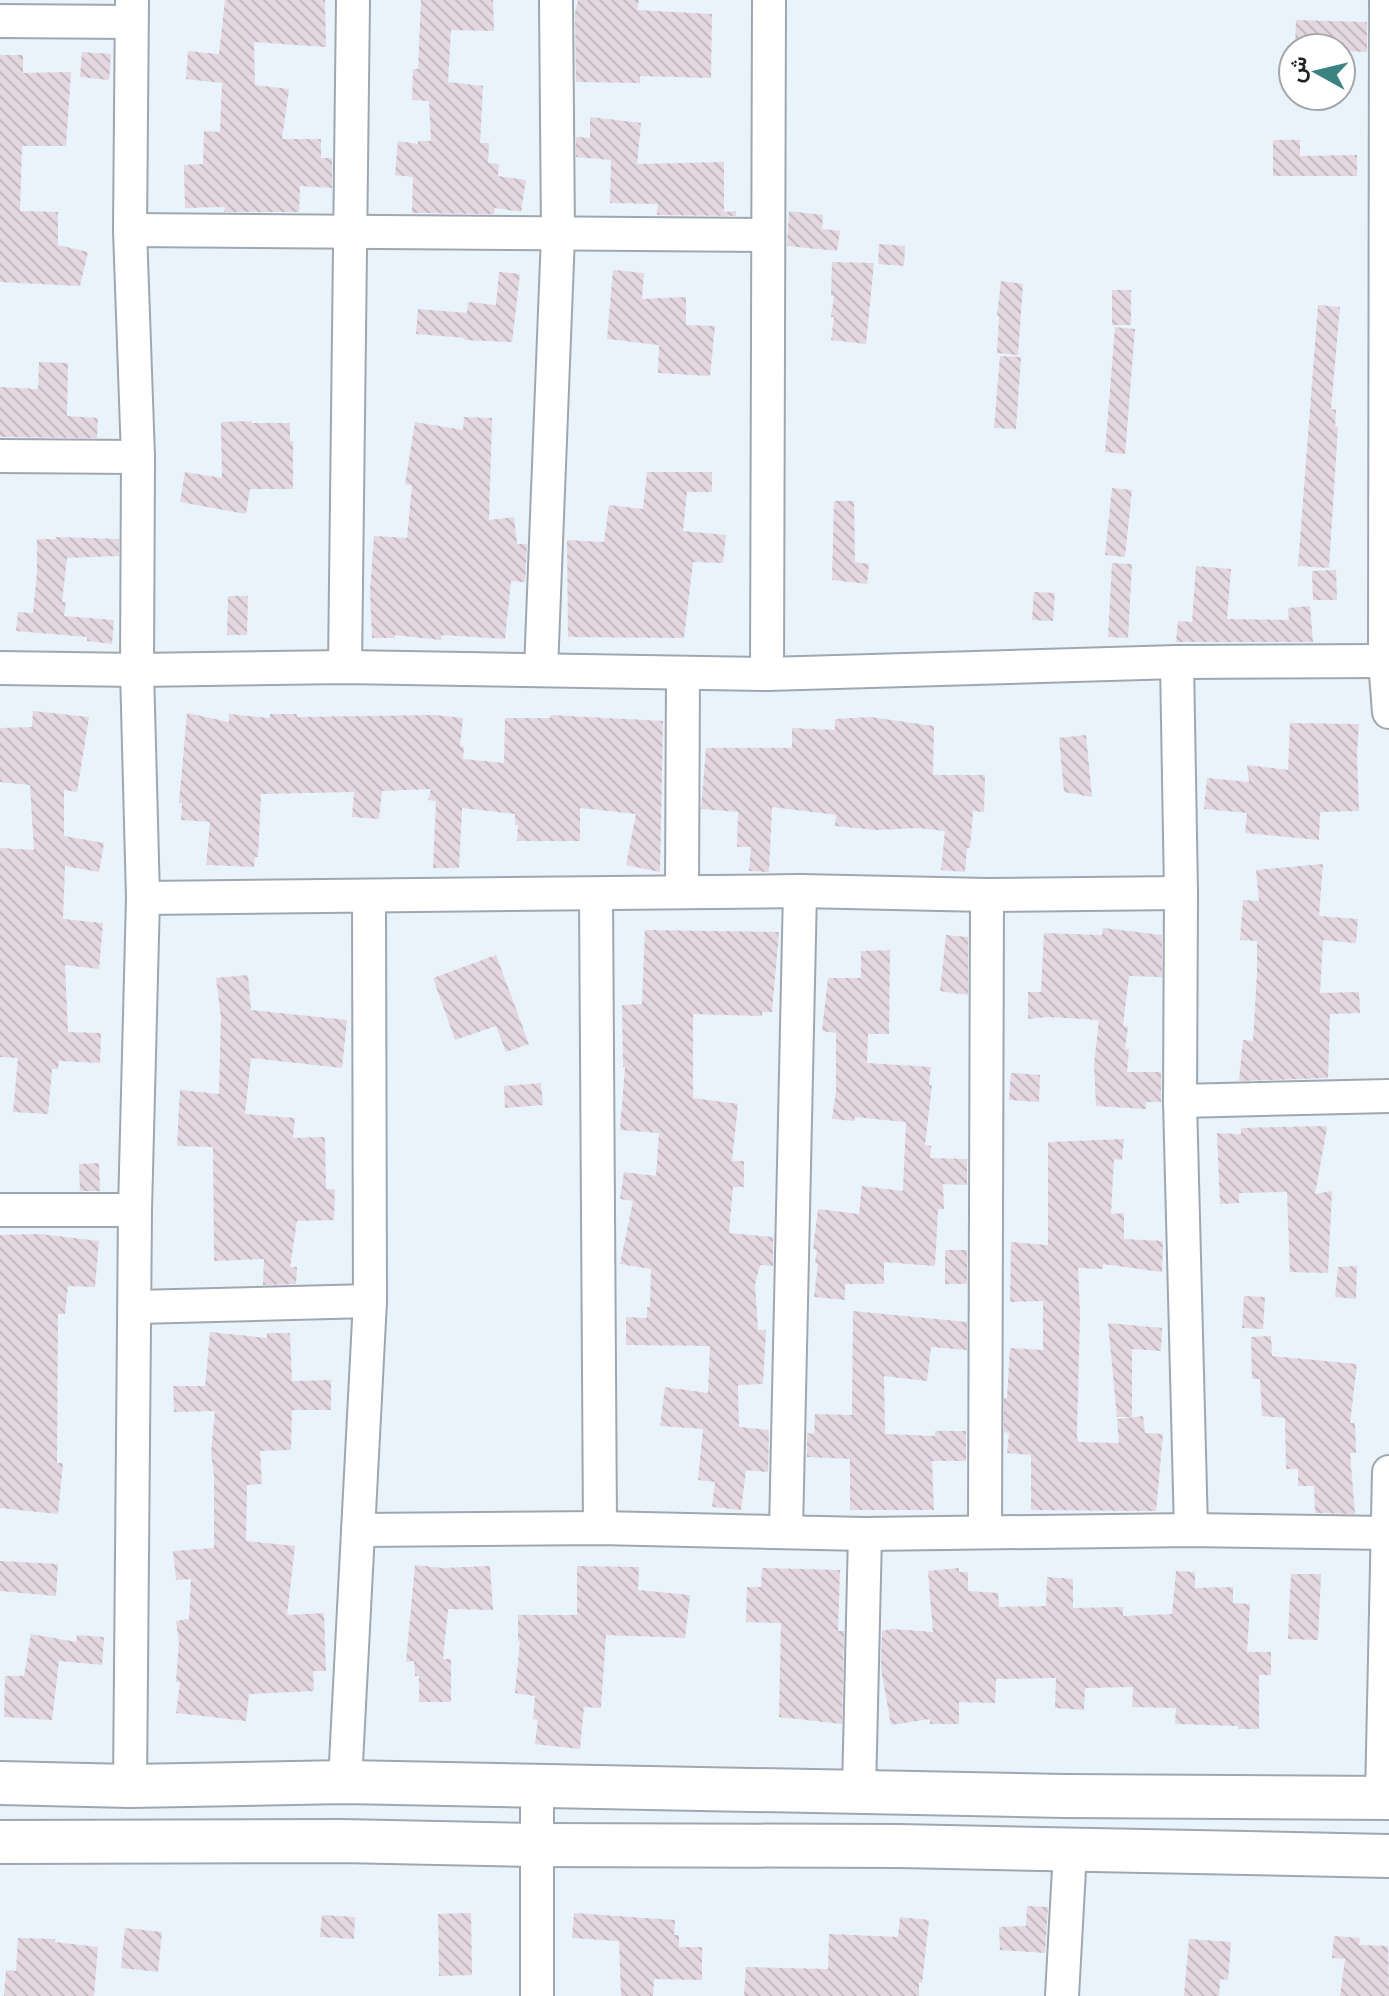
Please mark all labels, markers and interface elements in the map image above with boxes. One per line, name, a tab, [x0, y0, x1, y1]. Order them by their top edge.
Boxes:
north arrow	[1277, 32, 1357, 112]
text: ش	[1283, 54, 1313, 84]

